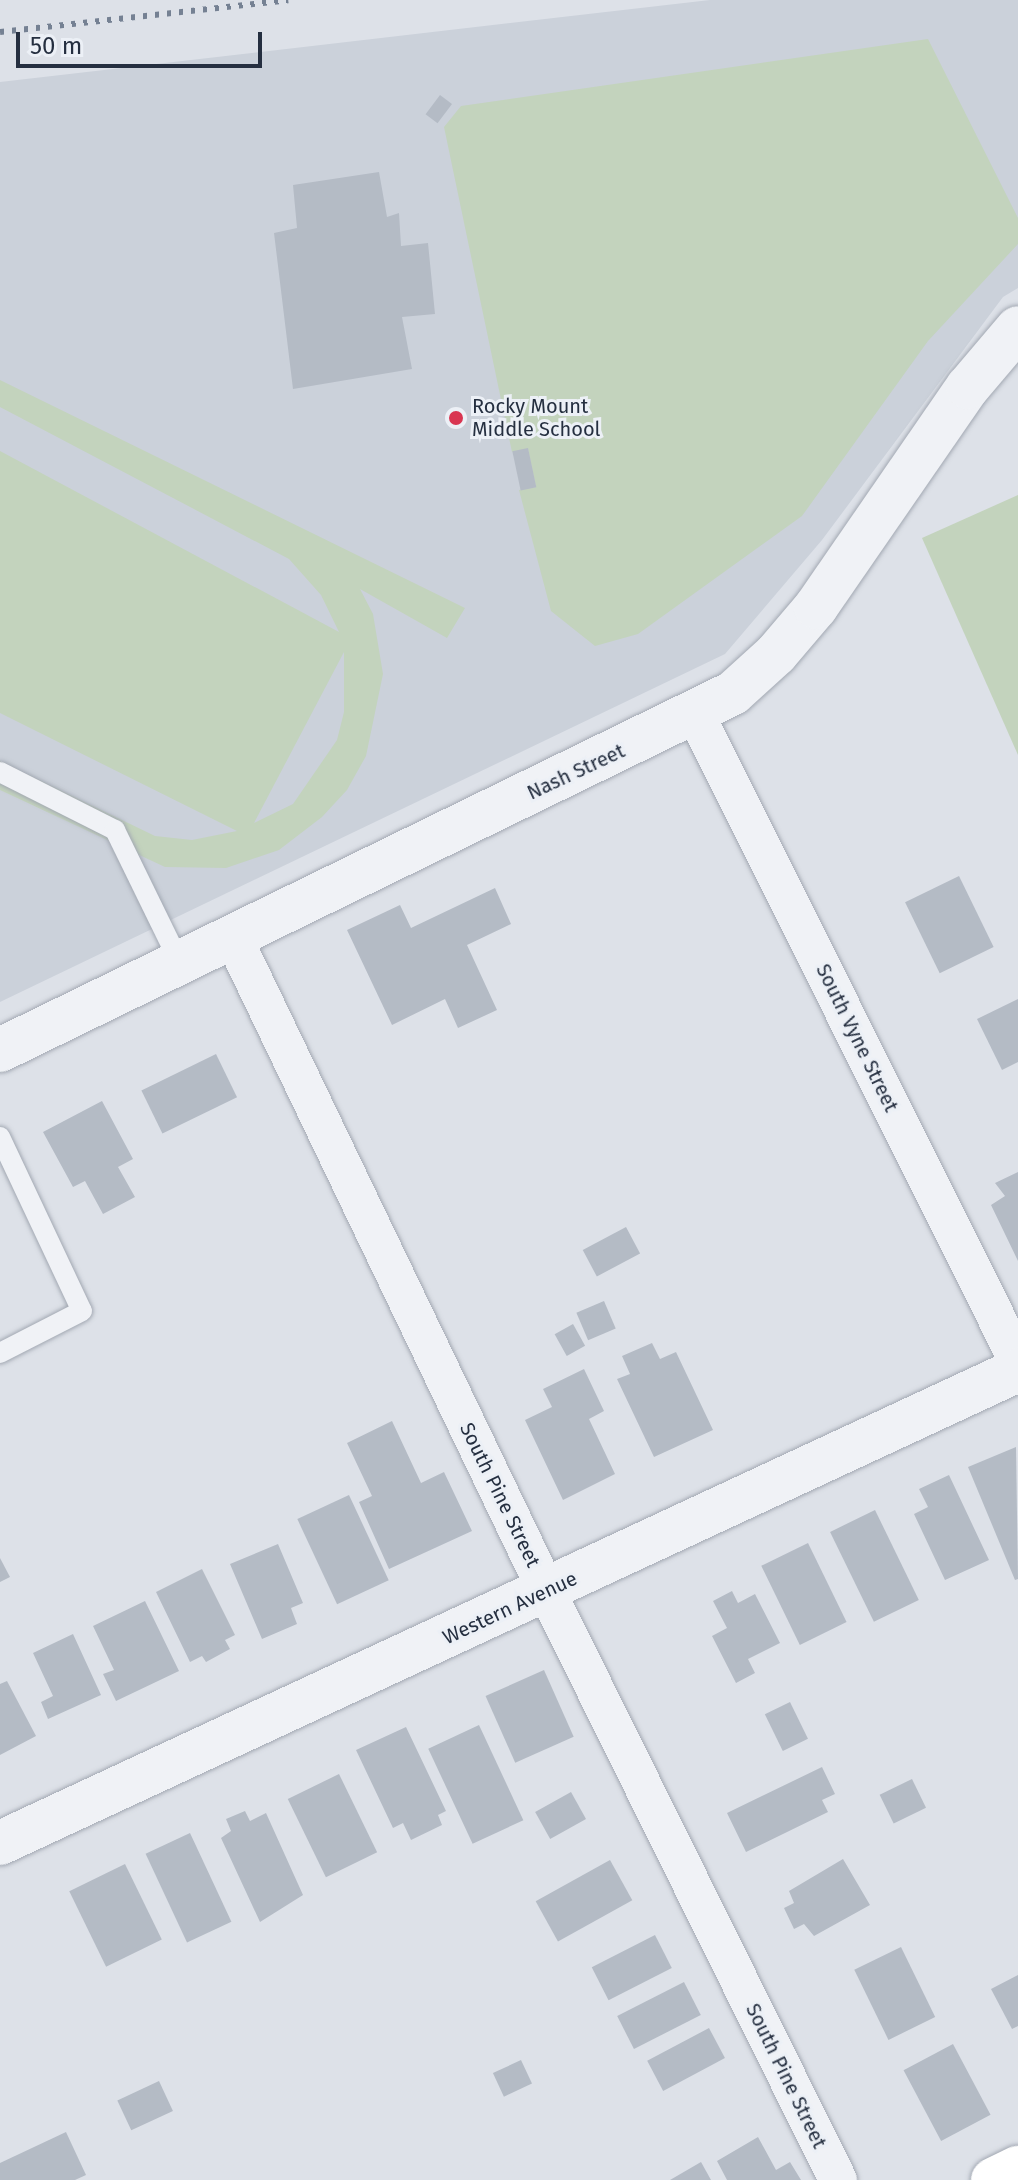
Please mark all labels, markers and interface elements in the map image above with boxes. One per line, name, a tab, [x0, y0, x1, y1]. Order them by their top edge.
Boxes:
scale bar	[20, 16, 266, 66]
text: 50 m	[30, 32, 82, 60]
place label: Rocky Mount Middle School	[472, 394, 600, 441]
marker: Rocky Mount Middle School	[447, 409, 465, 427]
street label: Nash Street	[523, 739, 629, 805]
street label: South Vyne Street	[811, 960, 903, 1116]
street label: South Pine Street	[455, 1419, 545, 1571]
street label: Western Avenue	[439, 1566, 581, 1650]
street label: South Pine Street	[741, 2000, 831, 2152]

